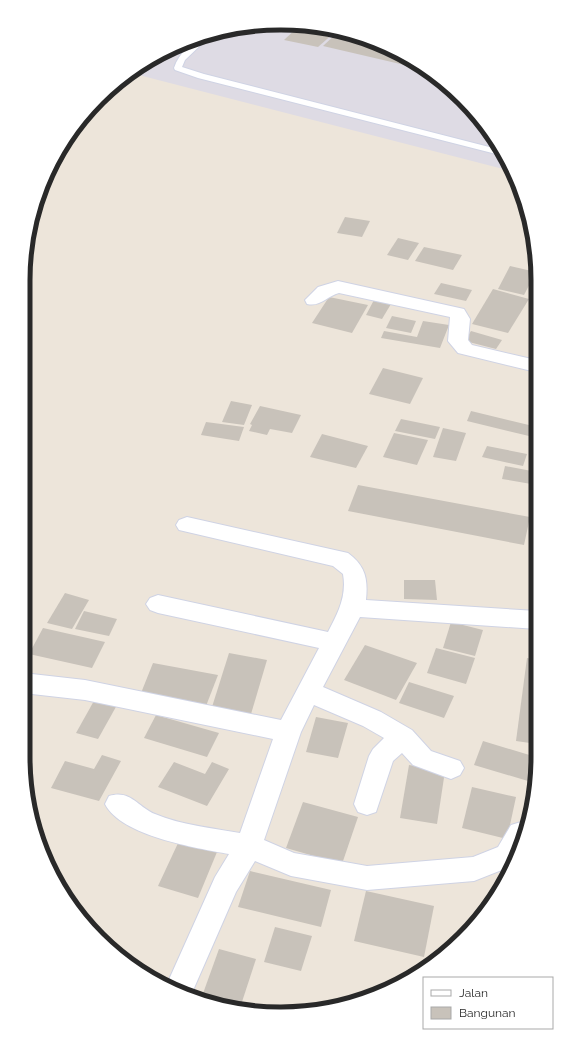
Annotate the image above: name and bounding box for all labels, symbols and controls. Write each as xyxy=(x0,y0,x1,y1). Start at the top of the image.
legend xyxy=(423,977,553,1029)
text: Jalan xyxy=(459,986,488,1000)
text: Bangunan xyxy=(459,1006,516,1020)

